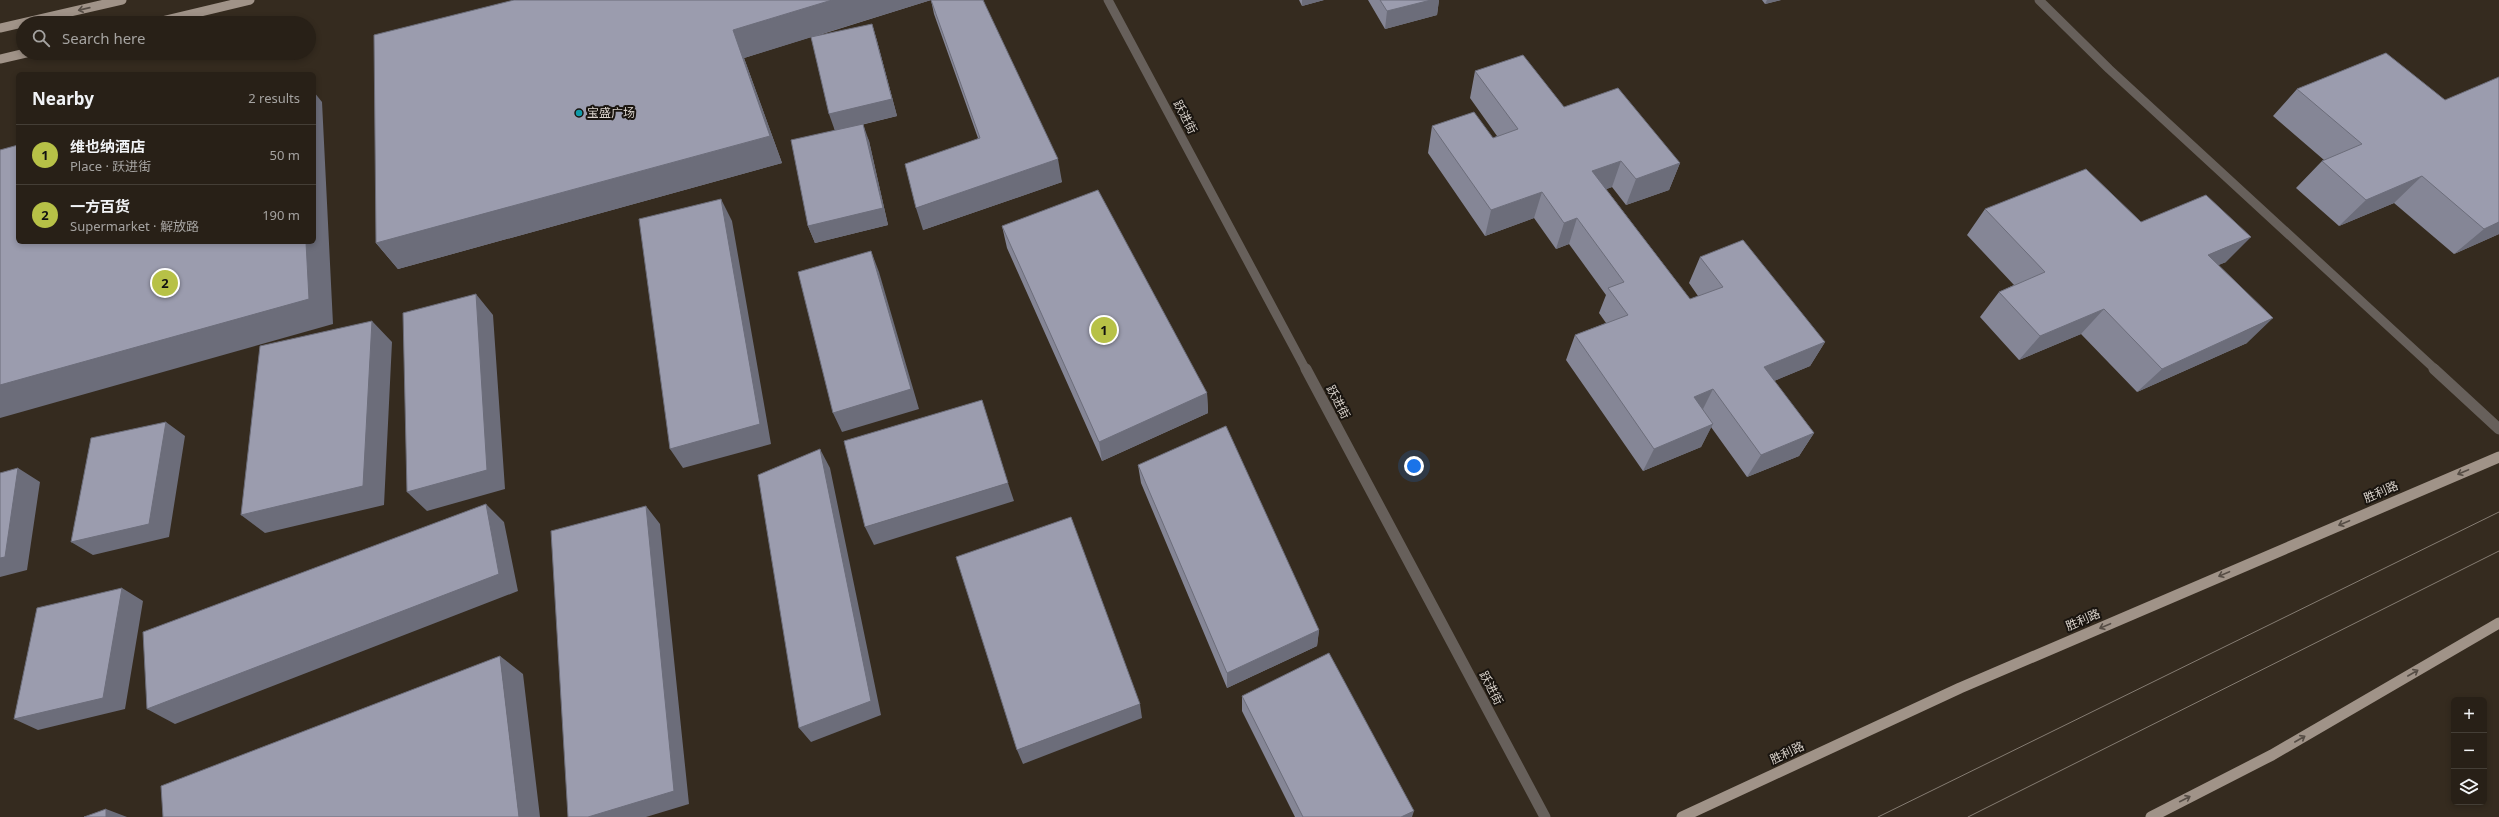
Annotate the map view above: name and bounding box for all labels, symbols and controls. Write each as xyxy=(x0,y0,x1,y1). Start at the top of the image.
one-way arrow xyxy=(78,5,91,13)
search box xyxy=(16,16,316,60)
icon: search xyxy=(30,27,52,49)
text: Search here xyxy=(62,28,145,48)
text: Nearby xyxy=(32,87,94,110)
text: 2 results xyxy=(248,89,300,107)
street label: 跃进街 xyxy=(1169,97,1201,137)
place label: 宝盛广场 xyxy=(587,104,635,121)
marker: 宝盛广场 xyxy=(574,108,584,118)
text: 维也纳酒店 xyxy=(70,136,145,156)
text: 1 xyxy=(41,146,49,164)
text: 50 m xyxy=(270,146,300,164)
text: Place · 跃进街 xyxy=(70,157,151,175)
text: 一方百货 xyxy=(70,196,130,216)
text: 2 xyxy=(41,206,49,224)
text: 190 m xyxy=(262,206,300,224)
text: Supermarket · 解放路 xyxy=(70,217,199,235)
pin: 2 xyxy=(152,268,178,298)
pin: 1 xyxy=(1091,315,1117,345)
street label: 跃进街 xyxy=(1322,382,1354,422)
your location xyxy=(1404,456,1424,476)
one-way arrow xyxy=(2458,469,2470,476)
street label: 胜利路 xyxy=(2361,477,2401,506)
one-way arrow xyxy=(2338,520,2350,527)
one-way arrow xyxy=(2219,571,2231,579)
street label: 胜利路 xyxy=(2063,605,2103,634)
one-way arrow xyxy=(2099,622,2111,630)
street label: 跃进街 xyxy=(1475,668,1507,708)
one-way arrow xyxy=(2407,669,2419,677)
map controls xyxy=(2451,697,2487,805)
button: + xyxy=(2451,697,2487,733)
button: − xyxy=(2451,733,2487,769)
one-way arrow xyxy=(2294,734,2306,742)
street label: 胜利路 xyxy=(1767,737,1807,768)
button: layers xyxy=(2451,769,2487,805)
one-way arrow xyxy=(2179,795,2191,802)

